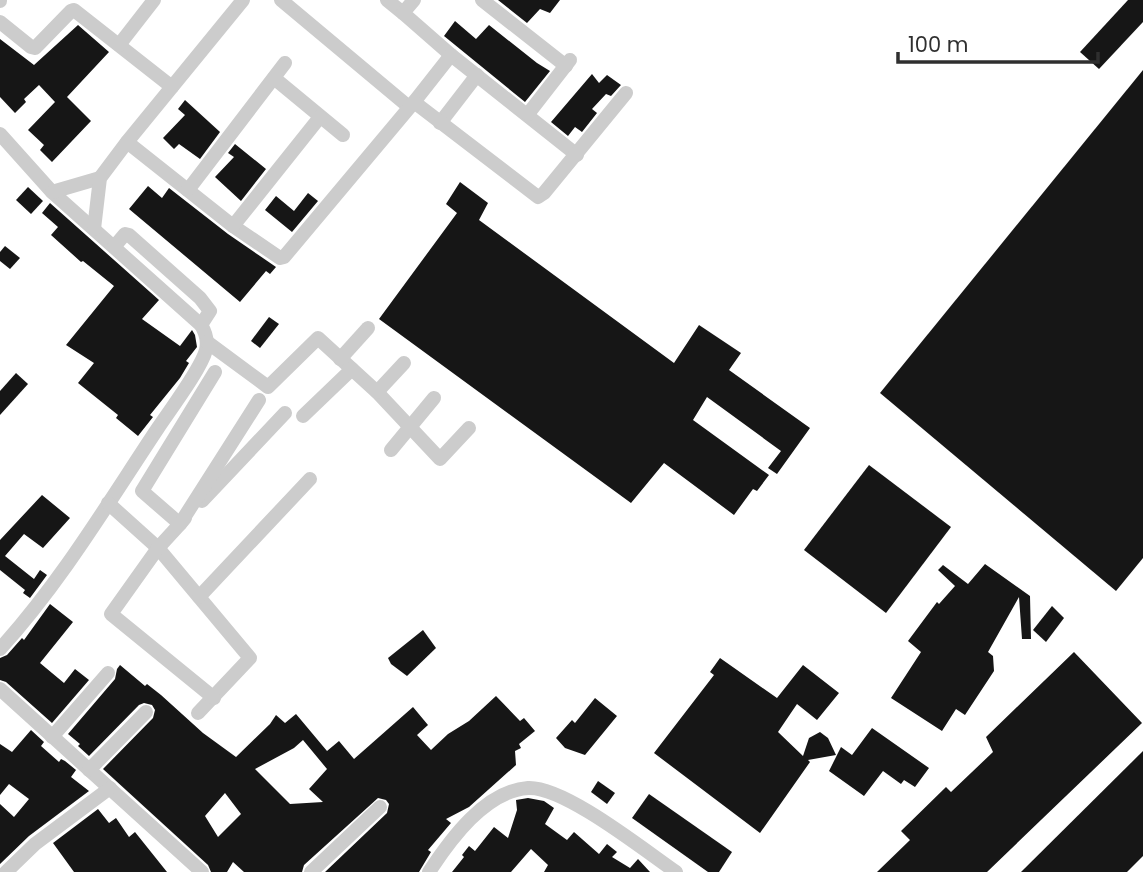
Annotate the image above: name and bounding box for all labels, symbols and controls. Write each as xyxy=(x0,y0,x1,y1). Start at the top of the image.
scale bar xyxy=(898,21,1098,65)
text: 100 m xyxy=(908,30,968,59)

